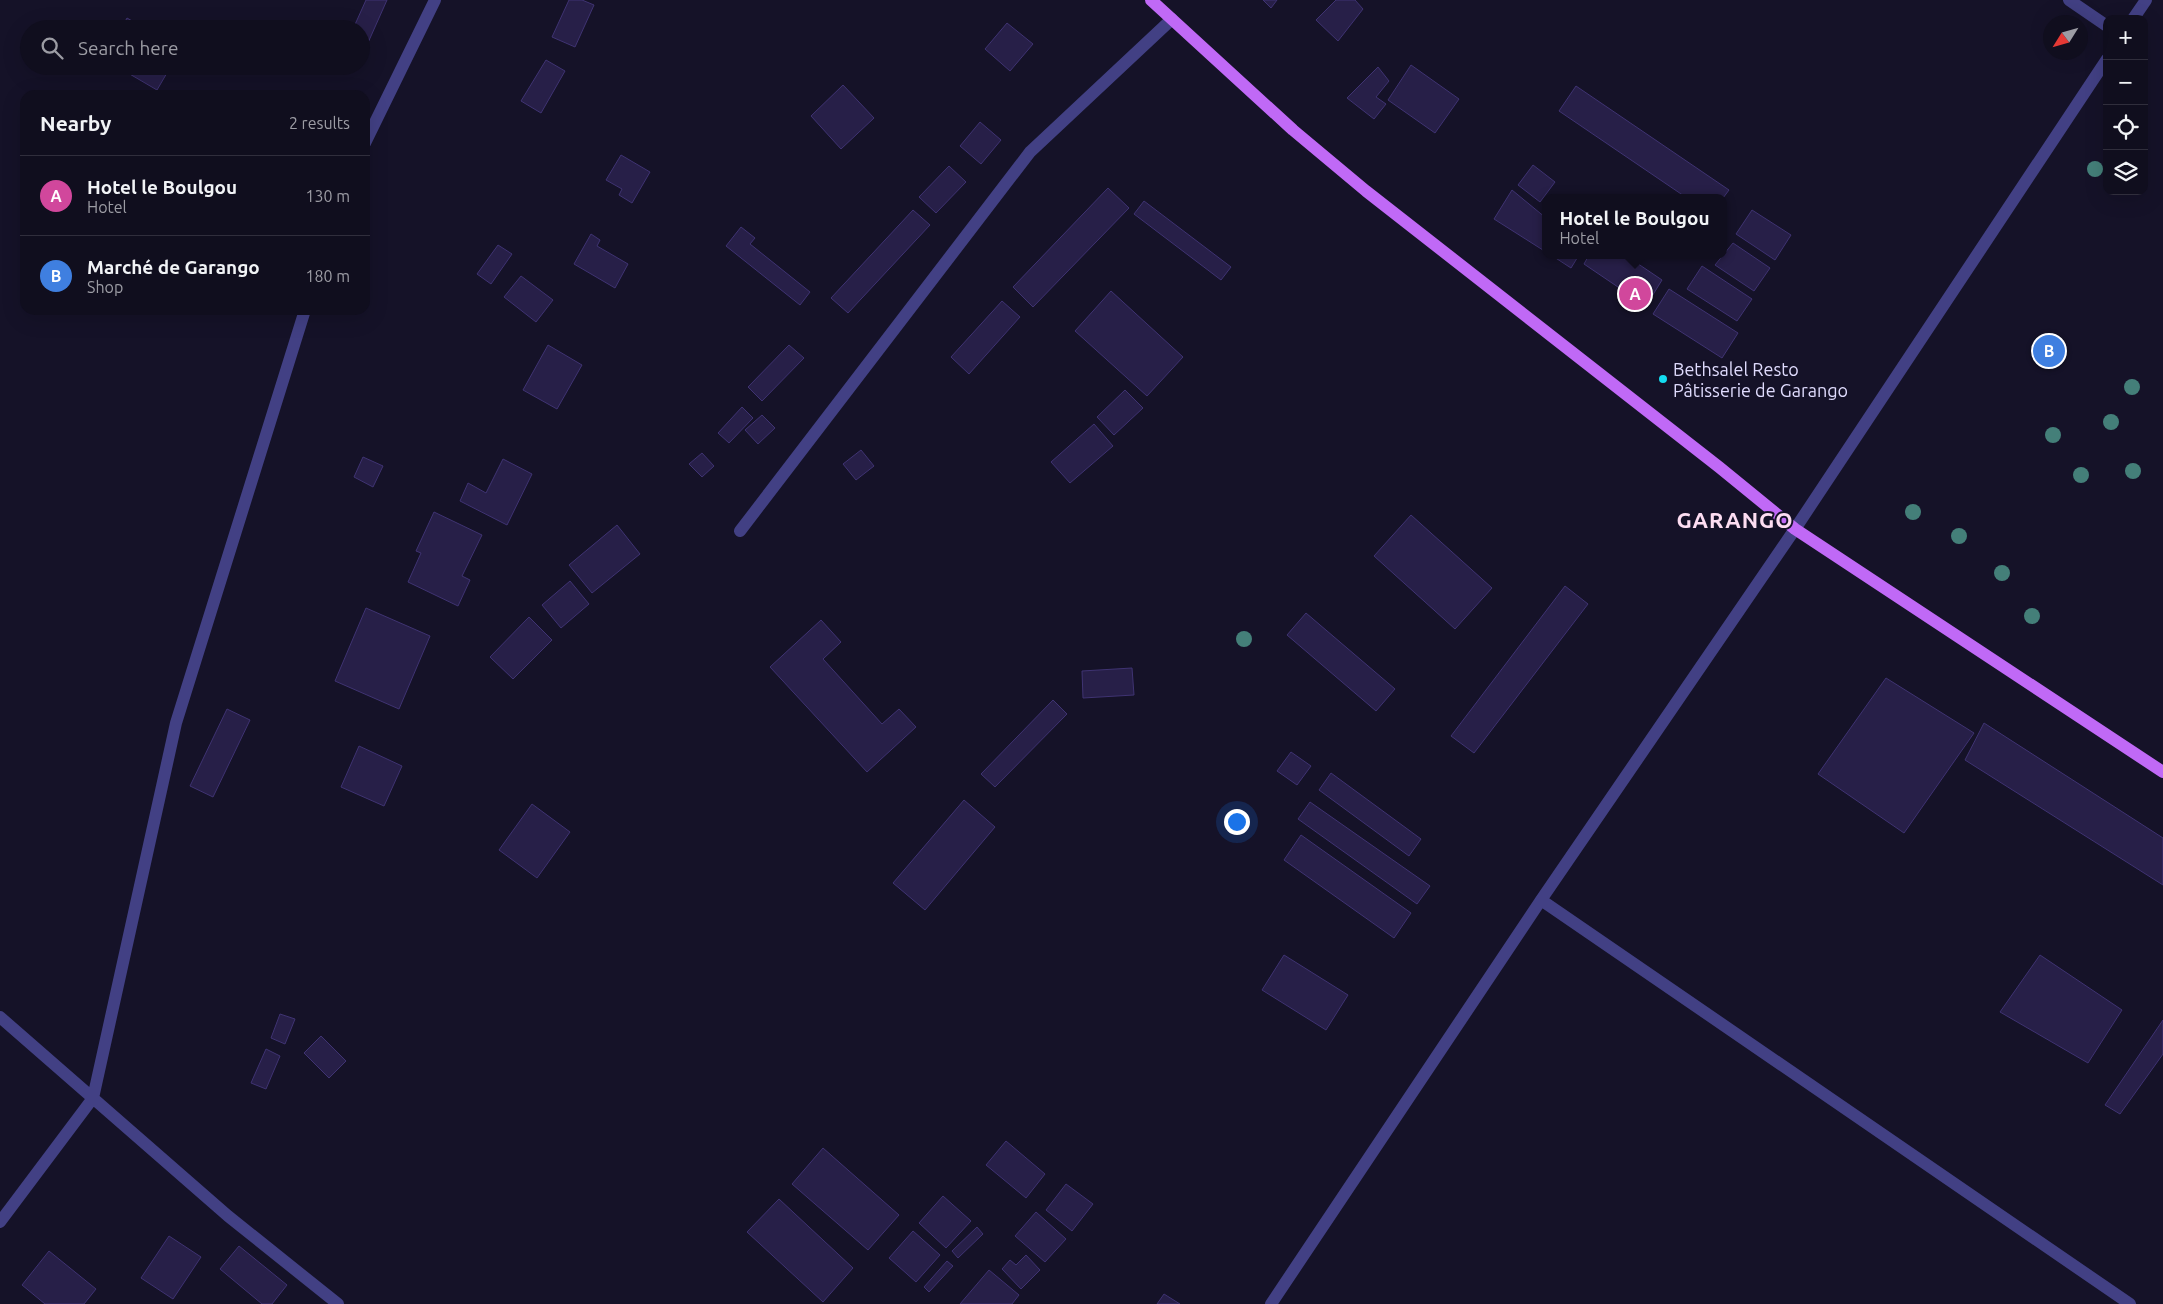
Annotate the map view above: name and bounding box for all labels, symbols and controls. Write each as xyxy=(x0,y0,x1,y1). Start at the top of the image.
north arrow xyxy=(2043,15,2088,60)
map controls xyxy=(2103,15,2148,195)
button: + xyxy=(2103,15,2148,60)
search box xyxy=(20,20,370,75)
icon: search xyxy=(38,34,66,62)
text: Search here xyxy=(78,37,178,59)
button: − xyxy=(2103,60,2148,105)
button: locate xyxy=(2103,105,2148,150)
text: Nearby xyxy=(40,111,111,135)
text: 2 results xyxy=(289,114,350,132)
button: layers xyxy=(2103,150,2148,195)
text: Hotel le Boulgou xyxy=(87,176,237,198)
text: A xyxy=(50,187,62,205)
text: 130 m xyxy=(305,187,350,205)
popup xyxy=(1542,194,1727,259)
text: Hotel xyxy=(87,198,127,216)
text: Hotel le Boulgou xyxy=(1559,207,1710,229)
text: Hotel xyxy=(1559,229,1599,247)
text: Marché de Garango xyxy=(87,256,260,278)
text: B xyxy=(51,267,61,285)
text: 180 m xyxy=(305,267,350,285)
pin: A xyxy=(1619,275,1651,313)
text: Shop xyxy=(87,278,123,296)
pin: B xyxy=(2033,332,2065,370)
place label: Bethsalel Resto Pâtisserie de Garango xyxy=(1673,359,1848,400)
marker: Bethsalel Resto Pâtisserie de Garango xyxy=(1657,373,1669,385)
district label: GARANGO xyxy=(1676,507,1794,532)
your location xyxy=(1224,809,1250,835)

